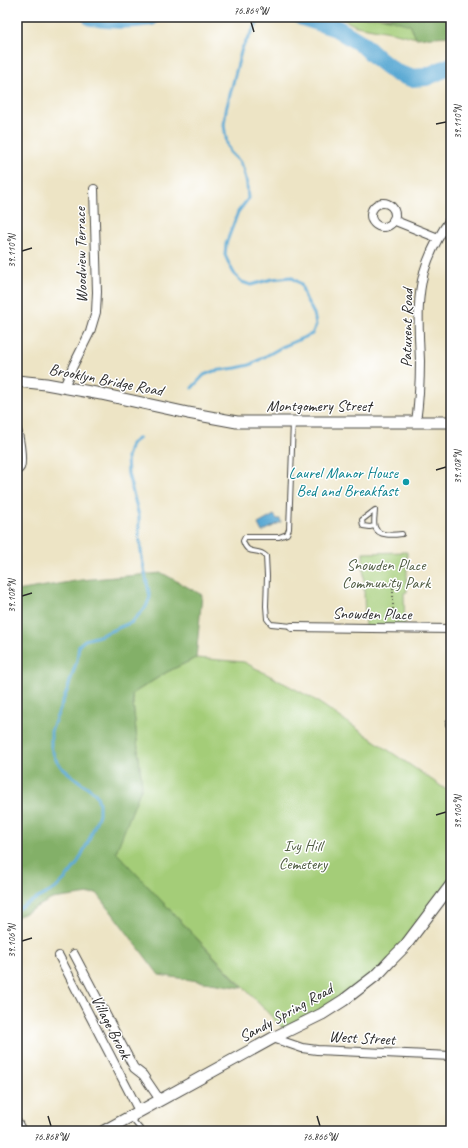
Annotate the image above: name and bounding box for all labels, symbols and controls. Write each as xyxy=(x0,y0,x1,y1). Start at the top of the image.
text: 76.864°W xyxy=(234,4,270,17)
text: 39.110°N xyxy=(451,103,464,139)
street label: Woodview Terrace xyxy=(70,205,92,303)
text: 39.110°N xyxy=(5,232,18,268)
street label: Patuxent Road xyxy=(396,286,418,368)
street label: Brooklyn Bridge Road xyxy=(47,359,167,401)
street label: Montgomery Street xyxy=(266,396,374,416)
text: 39.108°N xyxy=(451,448,464,484)
place label: Laurel Manor House Bed and Breakfast xyxy=(288,463,400,501)
marker: Laurel Manor House Bed and Breakfast xyxy=(401,477,411,487)
park label: Snowden Place Community Park xyxy=(342,555,431,593)
text: 39.108°N xyxy=(5,577,18,613)
street label: Snowden Place xyxy=(332,603,413,625)
text: 39.106°N xyxy=(451,793,464,829)
park label: Ivy Hill Cemetery xyxy=(279,836,329,874)
text: 39.106°N xyxy=(5,922,18,958)
street label: Sandy Spring Road xyxy=(236,978,339,1047)
street label: Village Brook xyxy=(87,992,136,1063)
street label: West Street xyxy=(328,1026,397,1050)
text: 76.868°W xyxy=(34,1130,70,1143)
text: 76.866°W xyxy=(303,1130,339,1143)

